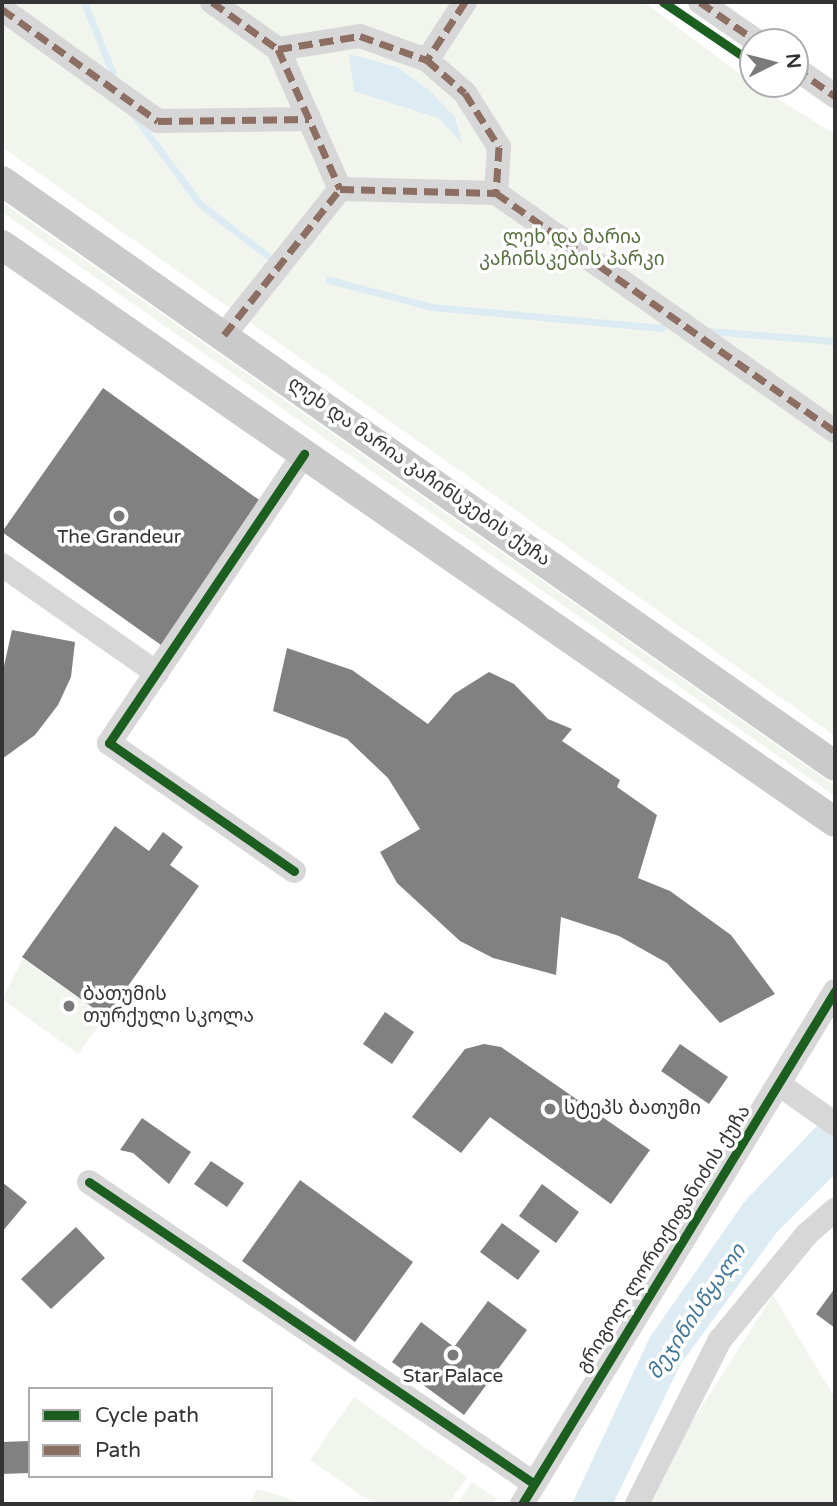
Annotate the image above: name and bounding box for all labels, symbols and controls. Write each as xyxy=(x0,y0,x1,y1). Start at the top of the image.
north arrow xyxy=(739,28,809,98)
text: N xyxy=(781,52,805,70)
park label: ლეხ და მარია კაჩინსკების პარკი xyxy=(479,227,665,271)
street label: ლეხ და მარია კაჩინსკების ქუჩა xyxy=(283,372,555,572)
marker: The Grandeur xyxy=(111,508,127,524)
place label: The Grandeur xyxy=(57,527,181,549)
place label: ბათუმის თურქული სკოლა xyxy=(83,984,254,1028)
marker: ბათუმის თურქული სკოლა xyxy=(61,998,77,1014)
place label: სტეპს ბათუმი xyxy=(564,1098,701,1120)
marker: სტეპს ბათუმი xyxy=(542,1101,558,1117)
street label: გრიგოლ ლორთქიფანიძის ქუჩა xyxy=(572,1101,756,1377)
water label: მეჯინისწყალი xyxy=(642,1240,752,1384)
marker: Star Palace xyxy=(445,1347,461,1363)
place label: Star Palace xyxy=(403,1366,503,1388)
legend xyxy=(28,1387,273,1478)
text: Cycle path xyxy=(95,1403,199,1428)
text: Path xyxy=(95,1438,141,1463)

